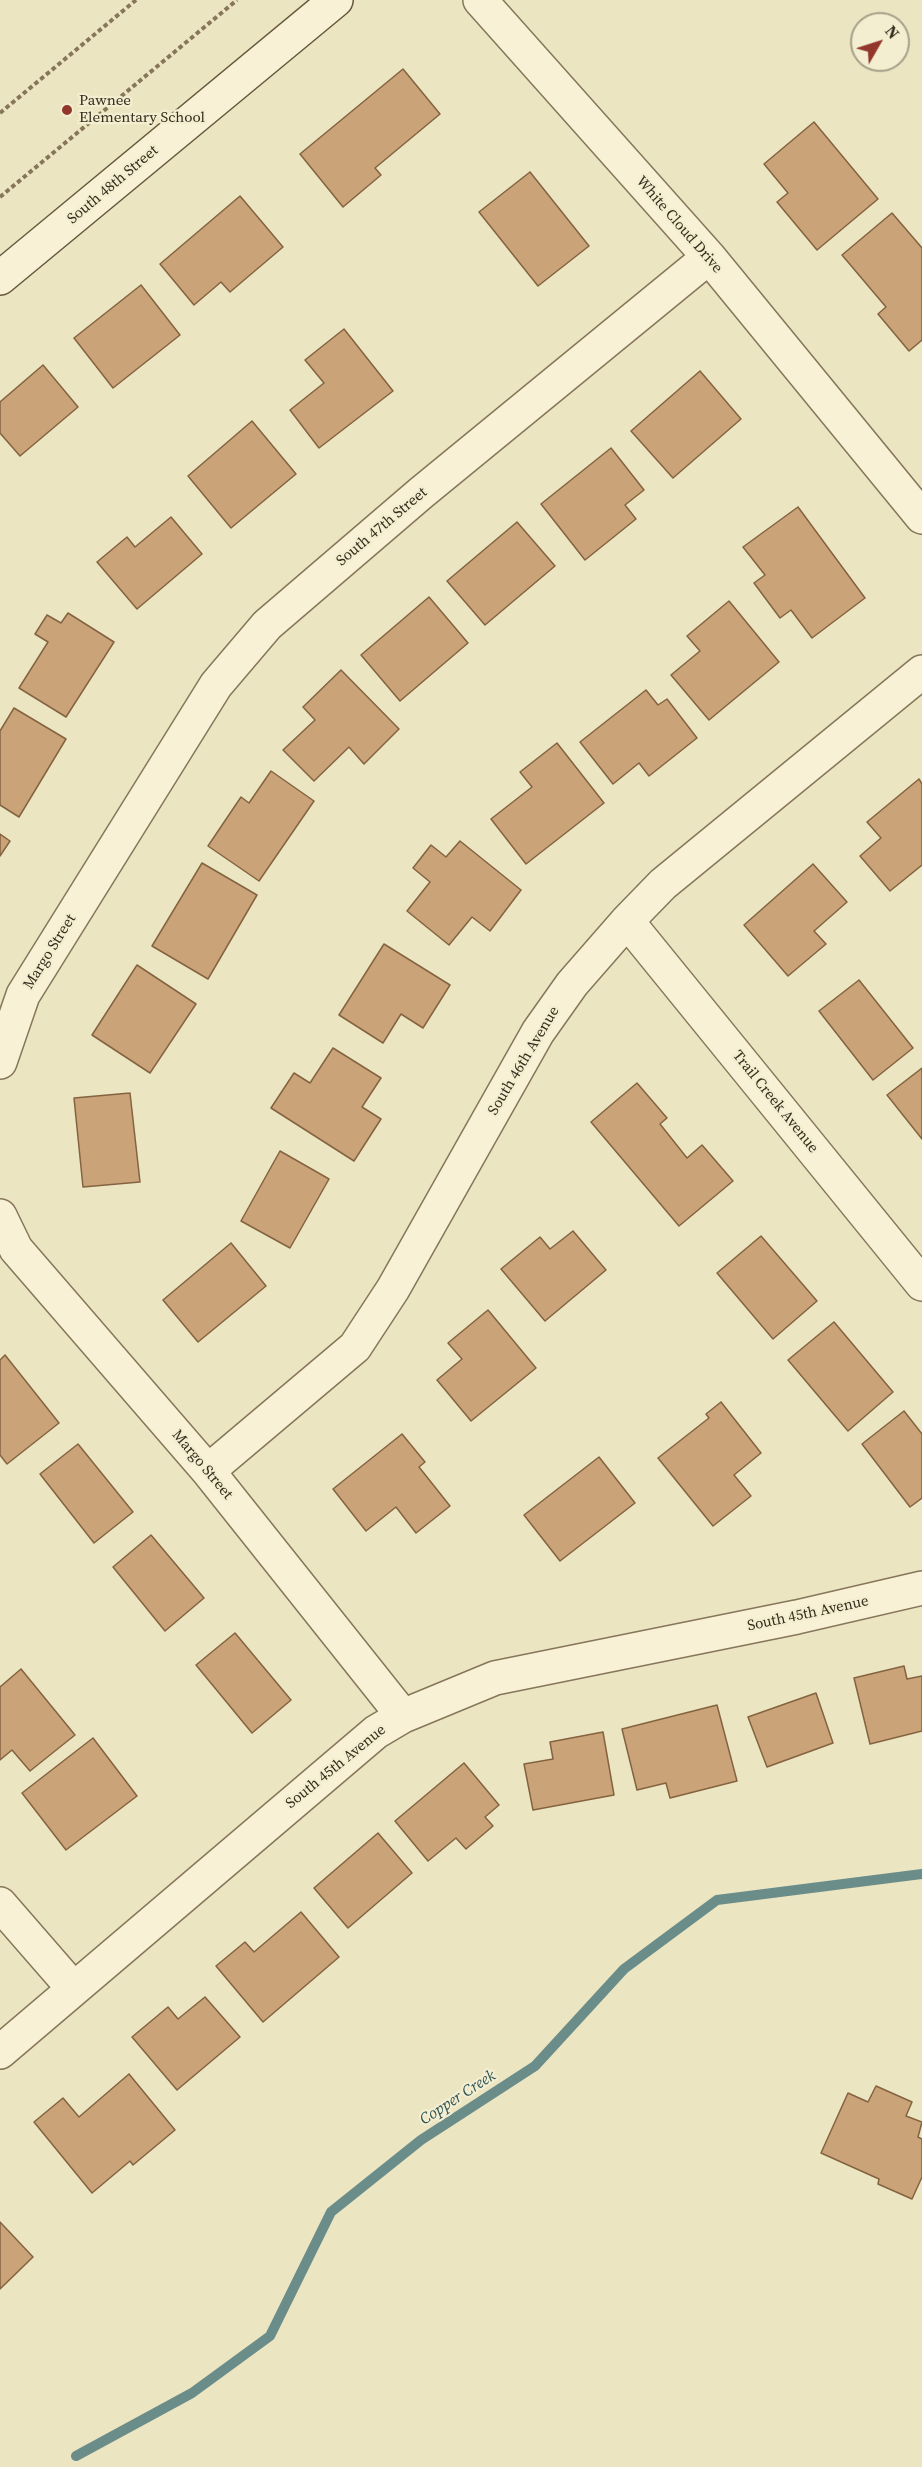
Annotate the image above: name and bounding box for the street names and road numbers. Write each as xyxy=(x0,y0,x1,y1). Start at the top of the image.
street label: South 48th Street xyxy=(64,142,162,228)
street label: White Cloud Drive xyxy=(632,173,726,277)
street label: South 47th Street xyxy=(333,484,431,570)
street label: Margo Street xyxy=(20,911,80,993)
street label: South 46th Avenue xyxy=(484,1003,564,1119)
street label: Trail Creek Avenue xyxy=(728,1047,822,1157)
street label: Margo Street xyxy=(168,1427,236,1503)
street label: South 45th Avenue xyxy=(746,1592,870,1636)
street label: South 45th Avenue xyxy=(282,1721,390,1813)

